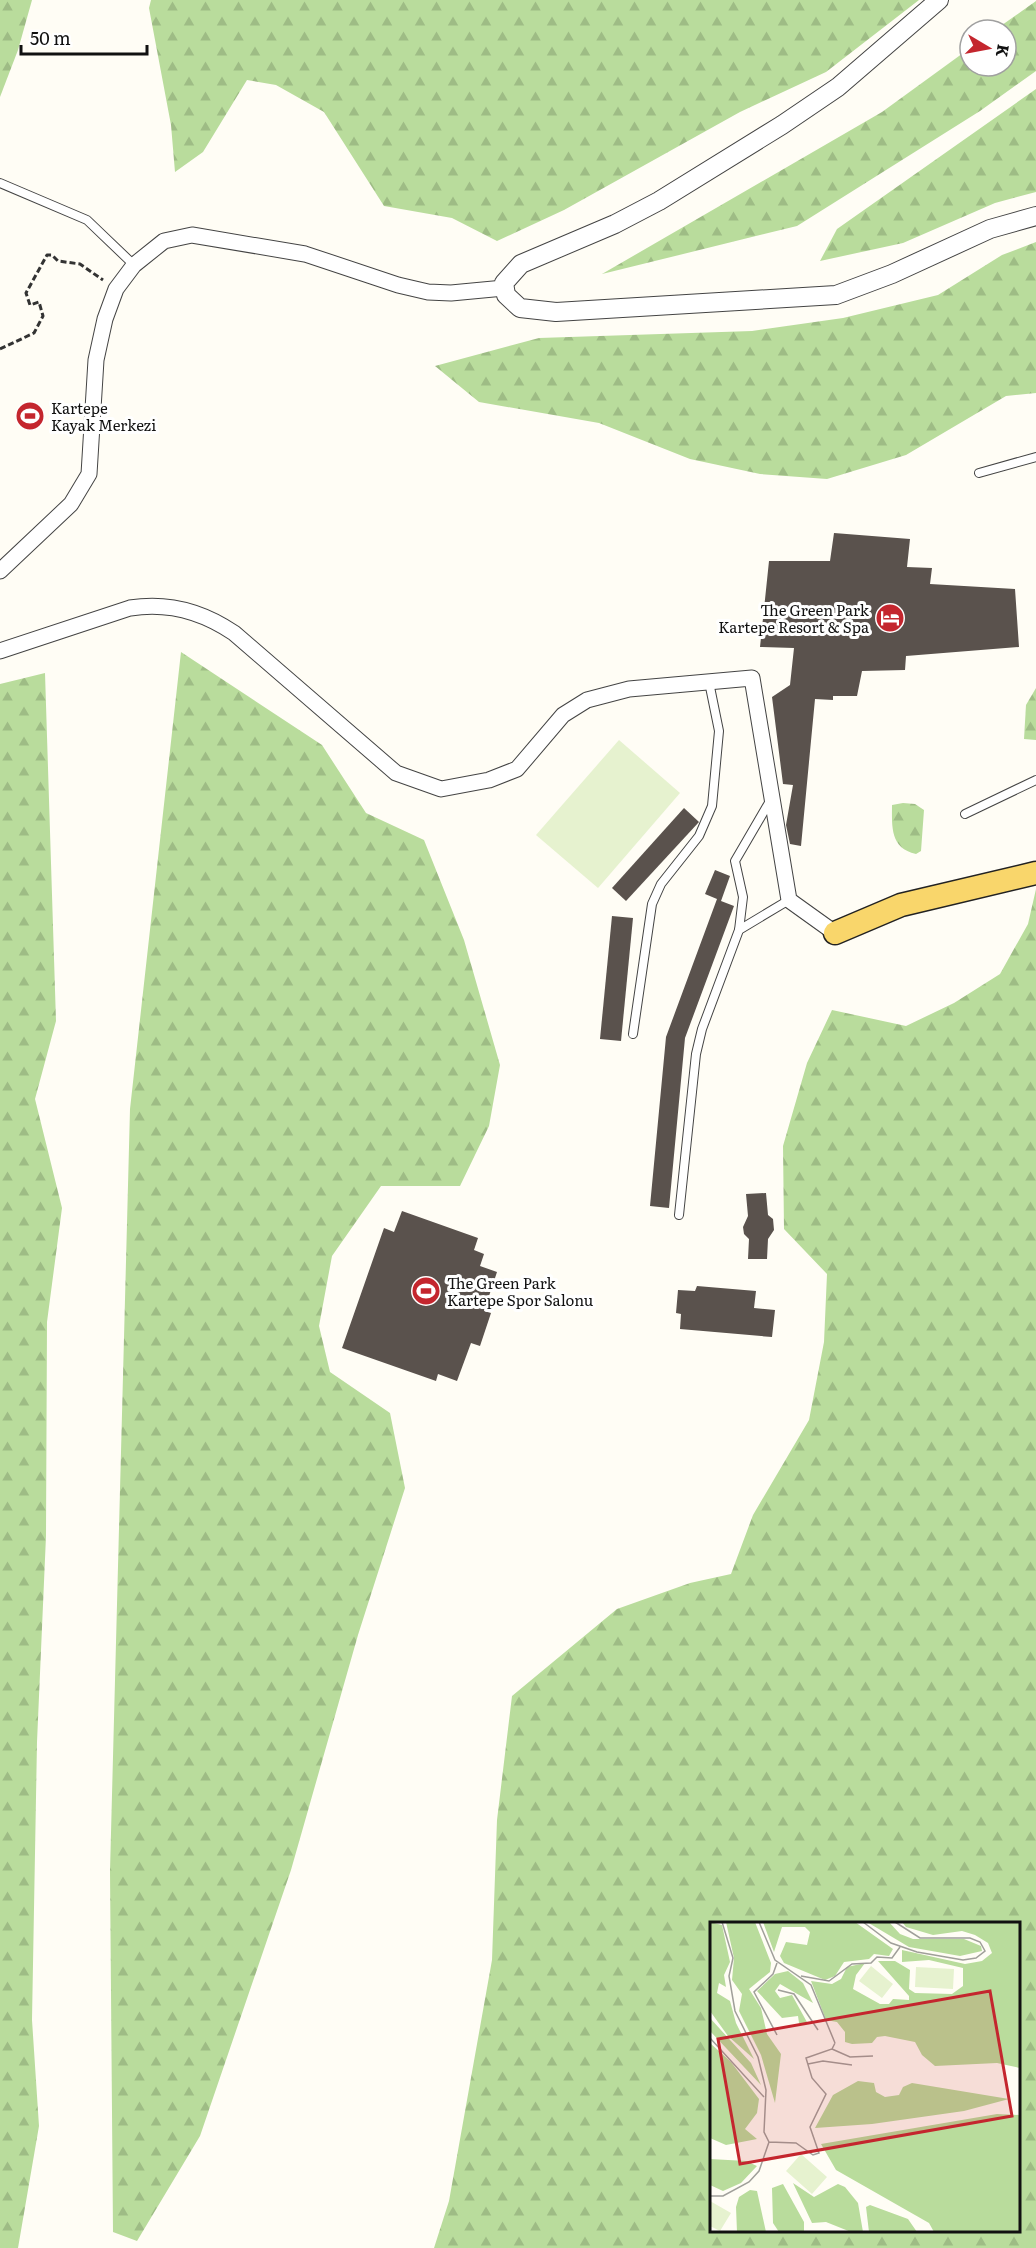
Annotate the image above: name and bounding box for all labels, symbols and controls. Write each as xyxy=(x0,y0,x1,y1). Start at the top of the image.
scale bar xyxy=(21,18,147,56)
north arrow xyxy=(958,18,1018,78)
text: 50 m xyxy=(30,24,71,51)
text: K xyxy=(991,43,1017,59)
place label: Kartepe Kayak Merkezi xyxy=(51,396,156,436)
sports icon: Kartepe Kayak Merkezi xyxy=(14,400,46,432)
place label: The Green Park Kartepe Resort & Spa xyxy=(718,598,870,638)
hotel icon: The Green Park Kartepe Resort & Spa xyxy=(874,602,906,634)
place label: The Green Park Kartepe Spor Salonu xyxy=(447,1271,594,1311)
sports icon: The Green Park Kartepe Spor Salonu xyxy=(410,1275,442,1307)
inset map xyxy=(710,1922,1021,2233)

